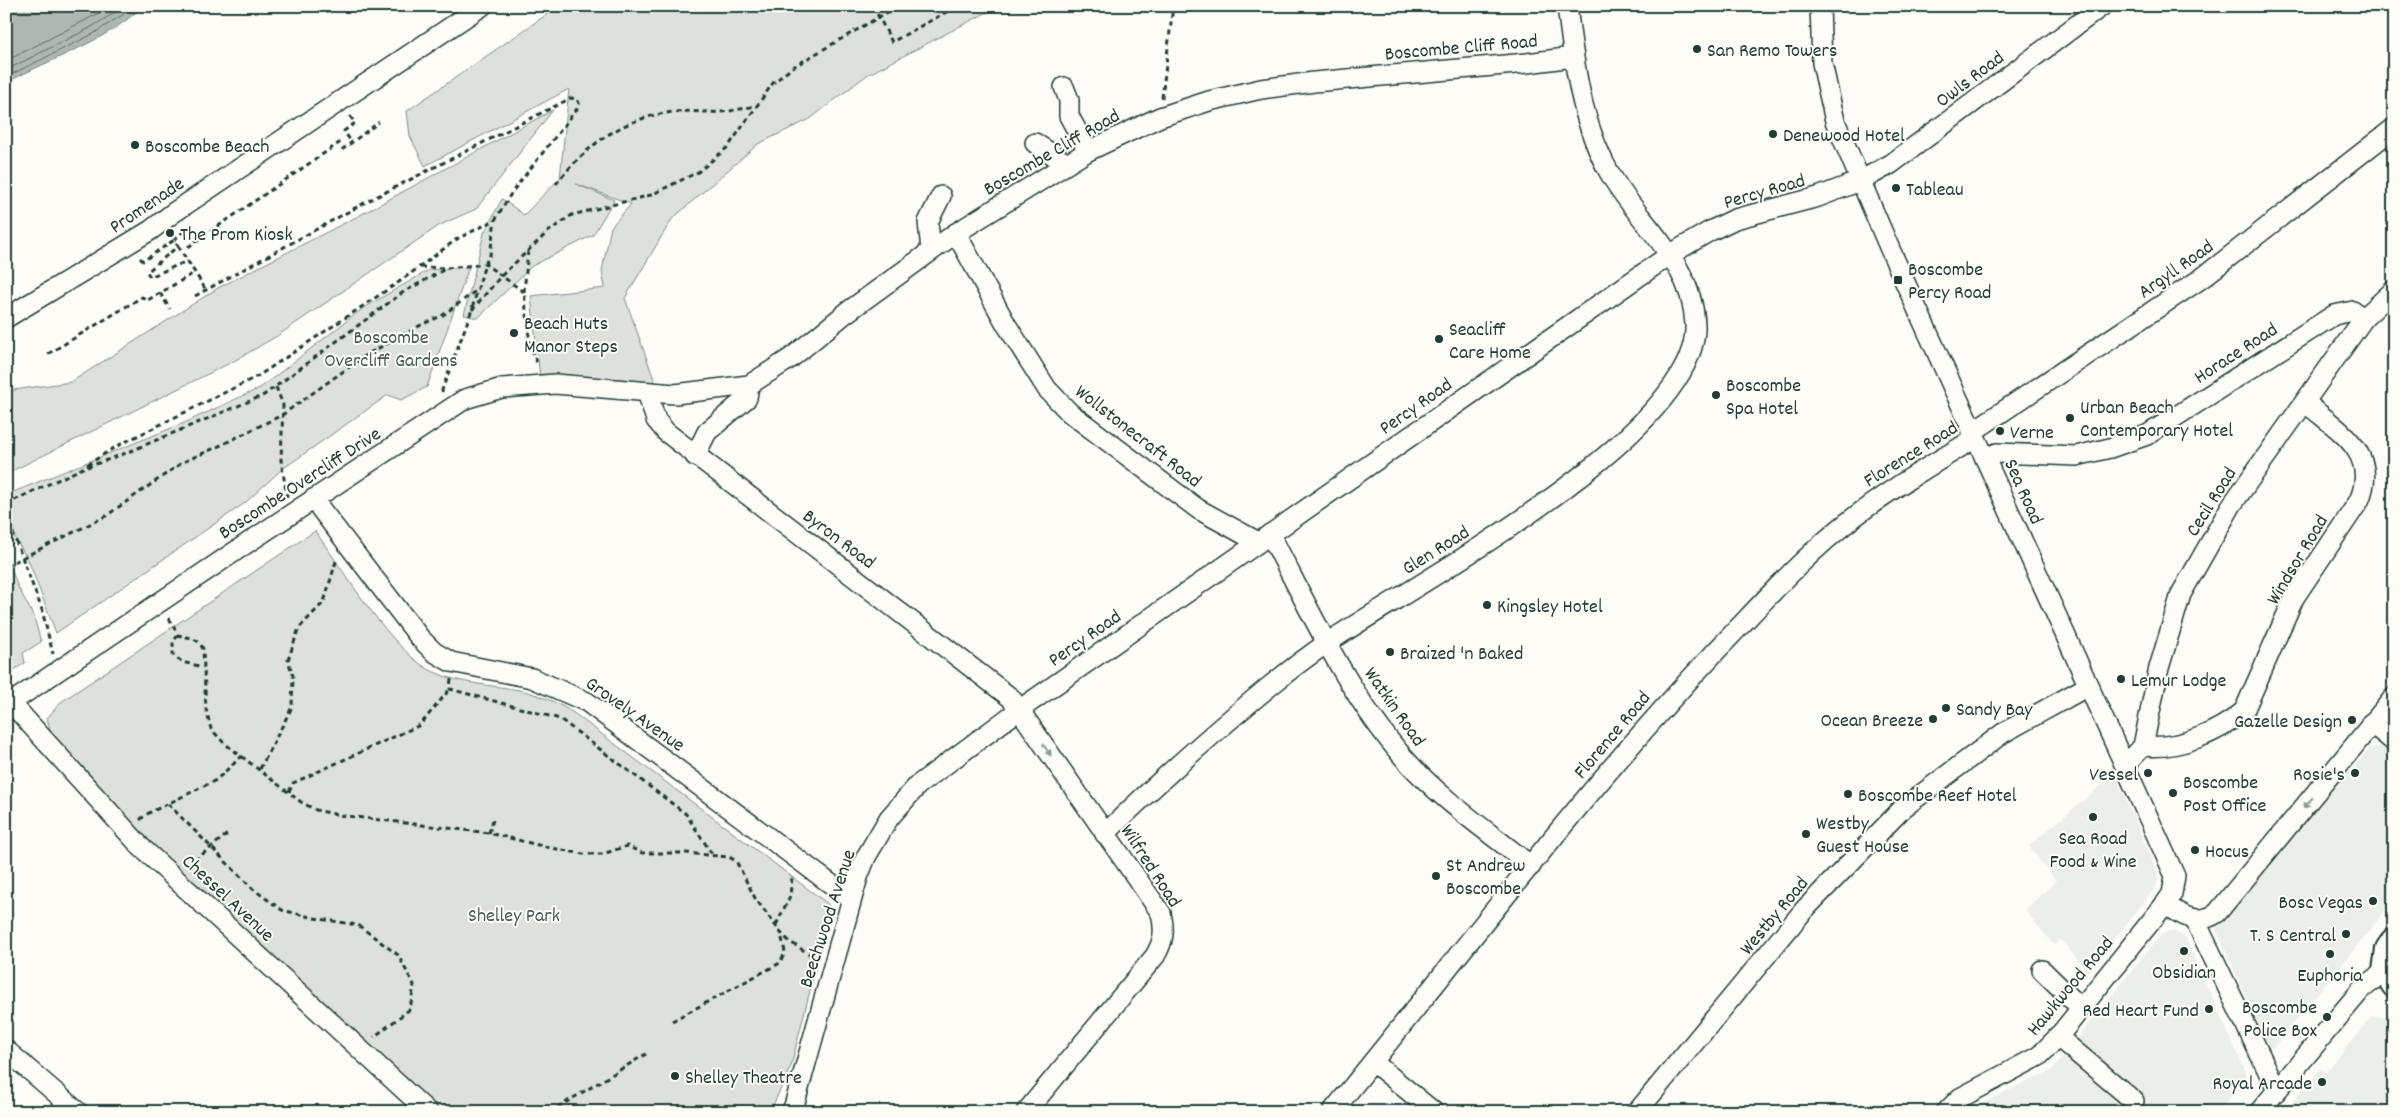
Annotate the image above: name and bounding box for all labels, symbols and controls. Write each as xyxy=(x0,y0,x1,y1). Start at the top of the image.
street label: Boscombe Cliff Road xyxy=(1384,28,1539,70)
place label: San Remo Towers xyxy=(1707,38,1837,66)
marker: San Remo Towers xyxy=(1691,43,1703,55)
street label: Owls Road xyxy=(1931,45,2011,116)
street label: Boscombe Cliff Road xyxy=(979,103,1126,204)
place label: Denewood Hotel xyxy=(1783,123,1905,151)
marker: Denewood Hotel xyxy=(1767,128,1779,140)
place label: Boscombe Beach xyxy=(145,134,269,162)
marker: Boscombe Beach xyxy=(129,139,141,151)
street label: Percy Road xyxy=(1721,168,1809,218)
street label: Promenade xyxy=(105,171,191,242)
place label: Tableau xyxy=(1906,177,1964,205)
marker: Tableau xyxy=(1890,182,1902,194)
place label: The Prom Kiosk xyxy=(180,222,293,250)
marker: The Prom Kiosk xyxy=(164,227,176,239)
street label: Argyll Road xyxy=(2133,234,2220,307)
place label: Boscombe Percy Road xyxy=(1908,257,1991,308)
marker: Boscombe Percy Road xyxy=(1892,274,1904,286)
place label: Beach Huts Manor Steps xyxy=(524,311,618,362)
place label: Seacliff Care Home xyxy=(1449,317,1531,368)
street label: Horace Road xyxy=(2189,317,2284,392)
park label: Boscombe Overcliff Gardens xyxy=(324,325,458,376)
marker: Beach Huts Manor Steps xyxy=(508,327,520,339)
marker: Seacliff Care Home xyxy=(1433,333,1445,345)
street label: Percy Road xyxy=(1375,372,1459,443)
place label: Boscombe Spa Hotel xyxy=(1726,373,1801,424)
street label: Wollstonecraft Road xyxy=(1068,379,1206,496)
marker: Boscombe Spa Hotel xyxy=(1710,389,1722,401)
place label: Urban Beach Contemporary Hotel xyxy=(2080,395,2233,446)
marker: Urban Beach Contemporary Hotel xyxy=(2064,412,2076,424)
street label: Florence Road xyxy=(1859,415,1964,496)
place label: Verne xyxy=(2010,420,2054,448)
street label: Boscombe Overcliff Drive xyxy=(214,421,388,548)
marker: Verne xyxy=(1994,425,2006,437)
street label: Sea Road xyxy=(1995,455,2049,529)
street label: Cecil Road xyxy=(2180,462,2245,543)
street label: Byron Road xyxy=(796,504,881,577)
street label: Windsor Road xyxy=(2261,510,2336,611)
street label: Glen Road xyxy=(1397,520,1476,583)
place label: Kingsley Hotel xyxy=(1497,594,1603,622)
marker: Kingsley Hotel xyxy=(1481,599,1493,611)
street label: Percy Road xyxy=(1044,604,1128,675)
place label: Braized 'n Baked xyxy=(1400,641,1523,669)
marker: Braized 'n Baked xyxy=(1384,646,1396,658)
street label: Watkin Road xyxy=(1356,662,1431,753)
place label: Lemur Lodge xyxy=(2131,668,2227,696)
street label: Grovely Avenue xyxy=(579,671,690,760)
marker: Lemur Lodge xyxy=(2115,673,2127,685)
street label: Florence Road xyxy=(1568,686,1658,786)
place label: Sandy Bay xyxy=(1956,697,2033,725)
marker: Sandy Bay xyxy=(1940,702,1952,714)
place label: Ocean Breeze xyxy=(1821,708,1923,736)
place label: Gazelle Design xyxy=(2234,709,2342,737)
marker: Ocean Breeze xyxy=(1927,713,1939,725)
marker: Gazelle Design xyxy=(2346,714,2358,726)
one-way arrow xyxy=(1042,743,1052,756)
place label: Vessel xyxy=(2089,762,2138,790)
place label: Rosie's xyxy=(2293,762,2345,790)
marker: Vessel xyxy=(2142,767,2154,779)
marker: Rosie's xyxy=(2349,767,2361,779)
place label: Boscombe Post Office xyxy=(2183,770,2267,821)
place label: Boscombe Reef Hotel xyxy=(1858,783,2017,811)
marker: Boscombe Post Office xyxy=(2167,787,2179,799)
marker: Boscombe Reef Hotel xyxy=(1842,788,1854,800)
one-way arrow xyxy=(2303,796,2314,809)
place label: Westby Guest House xyxy=(1816,811,1909,862)
marker: Sea Road Food & Wine xyxy=(2087,811,2099,823)
street label: Wilfred Road xyxy=(1112,819,1187,914)
place label: Sea Road Food & Wine xyxy=(2049,826,2137,877)
marker: Westby Guest House xyxy=(1800,828,1812,840)
place label: Hocus xyxy=(2205,839,2249,867)
marker: Hocus xyxy=(2189,844,2201,856)
street label: Beechwood Avenue xyxy=(793,846,864,992)
street label: Chessel Avenue xyxy=(174,849,280,950)
place label: St Andrew Boscombe xyxy=(1446,853,1526,904)
marker: St Andrew Boscombe xyxy=(1430,870,1442,882)
street label: Westby Road xyxy=(1734,872,1816,962)
place label: Bosc Vegas xyxy=(2279,890,2363,918)
marker: Bosc Vegas xyxy=(2367,895,2379,907)
park label: Shelley Park xyxy=(468,903,560,931)
place label: T. S Central xyxy=(2250,923,2336,951)
marker: T. S Central xyxy=(2340,928,2352,940)
street label: Hawkwood Road xyxy=(2021,931,2121,1043)
marker: Obsidian xyxy=(2178,945,2190,957)
marker: Euphoria xyxy=(2324,948,2336,960)
place label: Obsidian xyxy=(2152,960,2216,988)
place label: Euphoria xyxy=(2297,963,2363,991)
place label: Boscombe Police Box xyxy=(2242,995,2318,1046)
place label: Red Heart Fund xyxy=(2083,998,2199,1026)
marker: Red Heart Fund xyxy=(2203,1003,2215,1015)
marker: Boscombe Police Box xyxy=(2321,1011,2333,1023)
place label: Shelley Theatre xyxy=(685,1065,802,1093)
marker: Shelley Theatre xyxy=(669,1070,681,1082)
place label: Royal Arcade xyxy=(2213,1071,2312,1099)
marker: Royal Arcade xyxy=(2316,1076,2328,1088)

